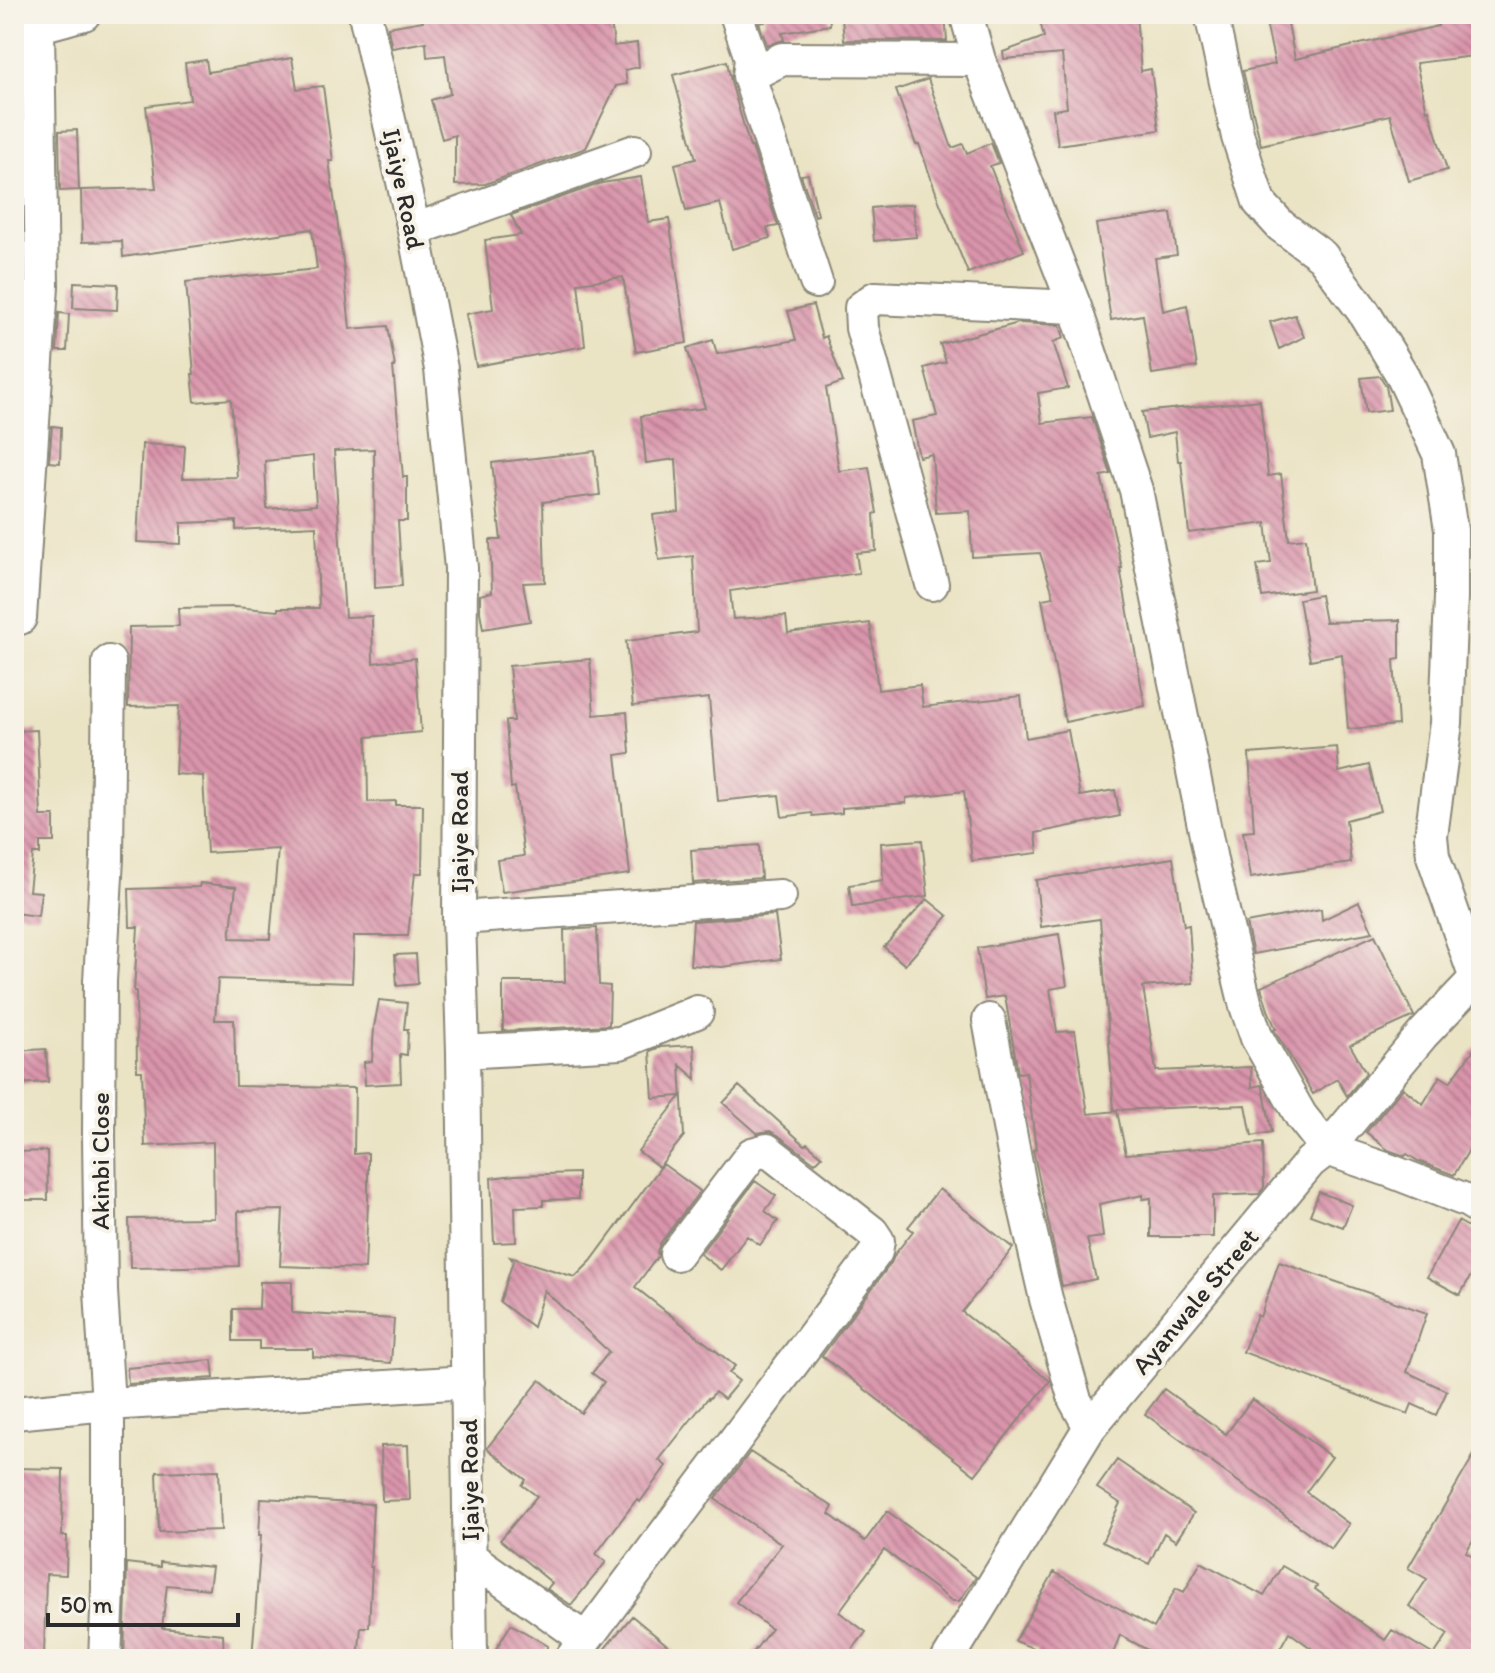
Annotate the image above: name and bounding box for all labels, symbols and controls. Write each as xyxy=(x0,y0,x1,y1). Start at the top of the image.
street label: Ijaiye Road xyxy=(376,126,432,252)
street label: Ijaiye Road xyxy=(443,771,475,893)
street label: Akinbi Close xyxy=(84,1092,116,1230)
street label: Ayanwale Street xyxy=(1125,1221,1266,1381)
street label: Ijaiye Road xyxy=(452,1418,486,1542)
scale bar xyxy=(48,1577,238,1627)
text: 50 m xyxy=(60,1590,113,1619)

